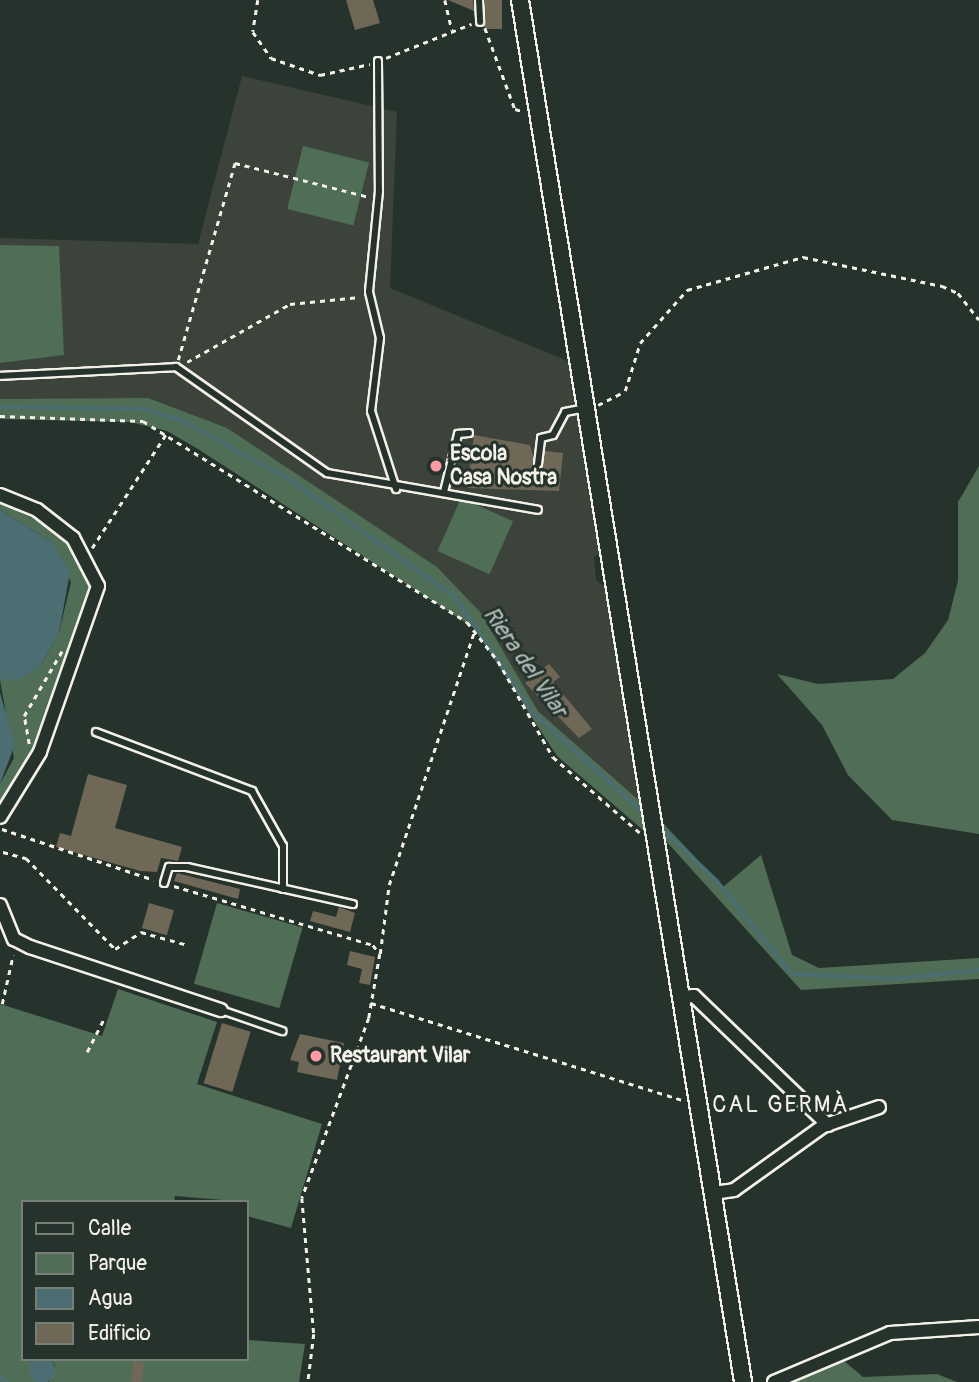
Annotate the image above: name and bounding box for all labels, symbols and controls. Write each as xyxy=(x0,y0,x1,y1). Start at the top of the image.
place label: Escola Casa Nostra xyxy=(450,441,557,491)
marker: Escola Casa Nostra xyxy=(428,458,444,474)
water label: Riera del Vilar xyxy=(477,602,573,722)
place label: Restaurant Vilar xyxy=(330,1043,470,1069)
marker: Restaurant Vilar xyxy=(308,1048,324,1064)
district label: CAL GERMÀ xyxy=(713,1091,849,1119)
legend xyxy=(21,1200,248,1361)
text: Calle xyxy=(88,1215,131,1242)
text: Parque xyxy=(88,1250,147,1277)
text: Agua xyxy=(88,1285,133,1312)
text: Edificio xyxy=(88,1320,151,1347)

